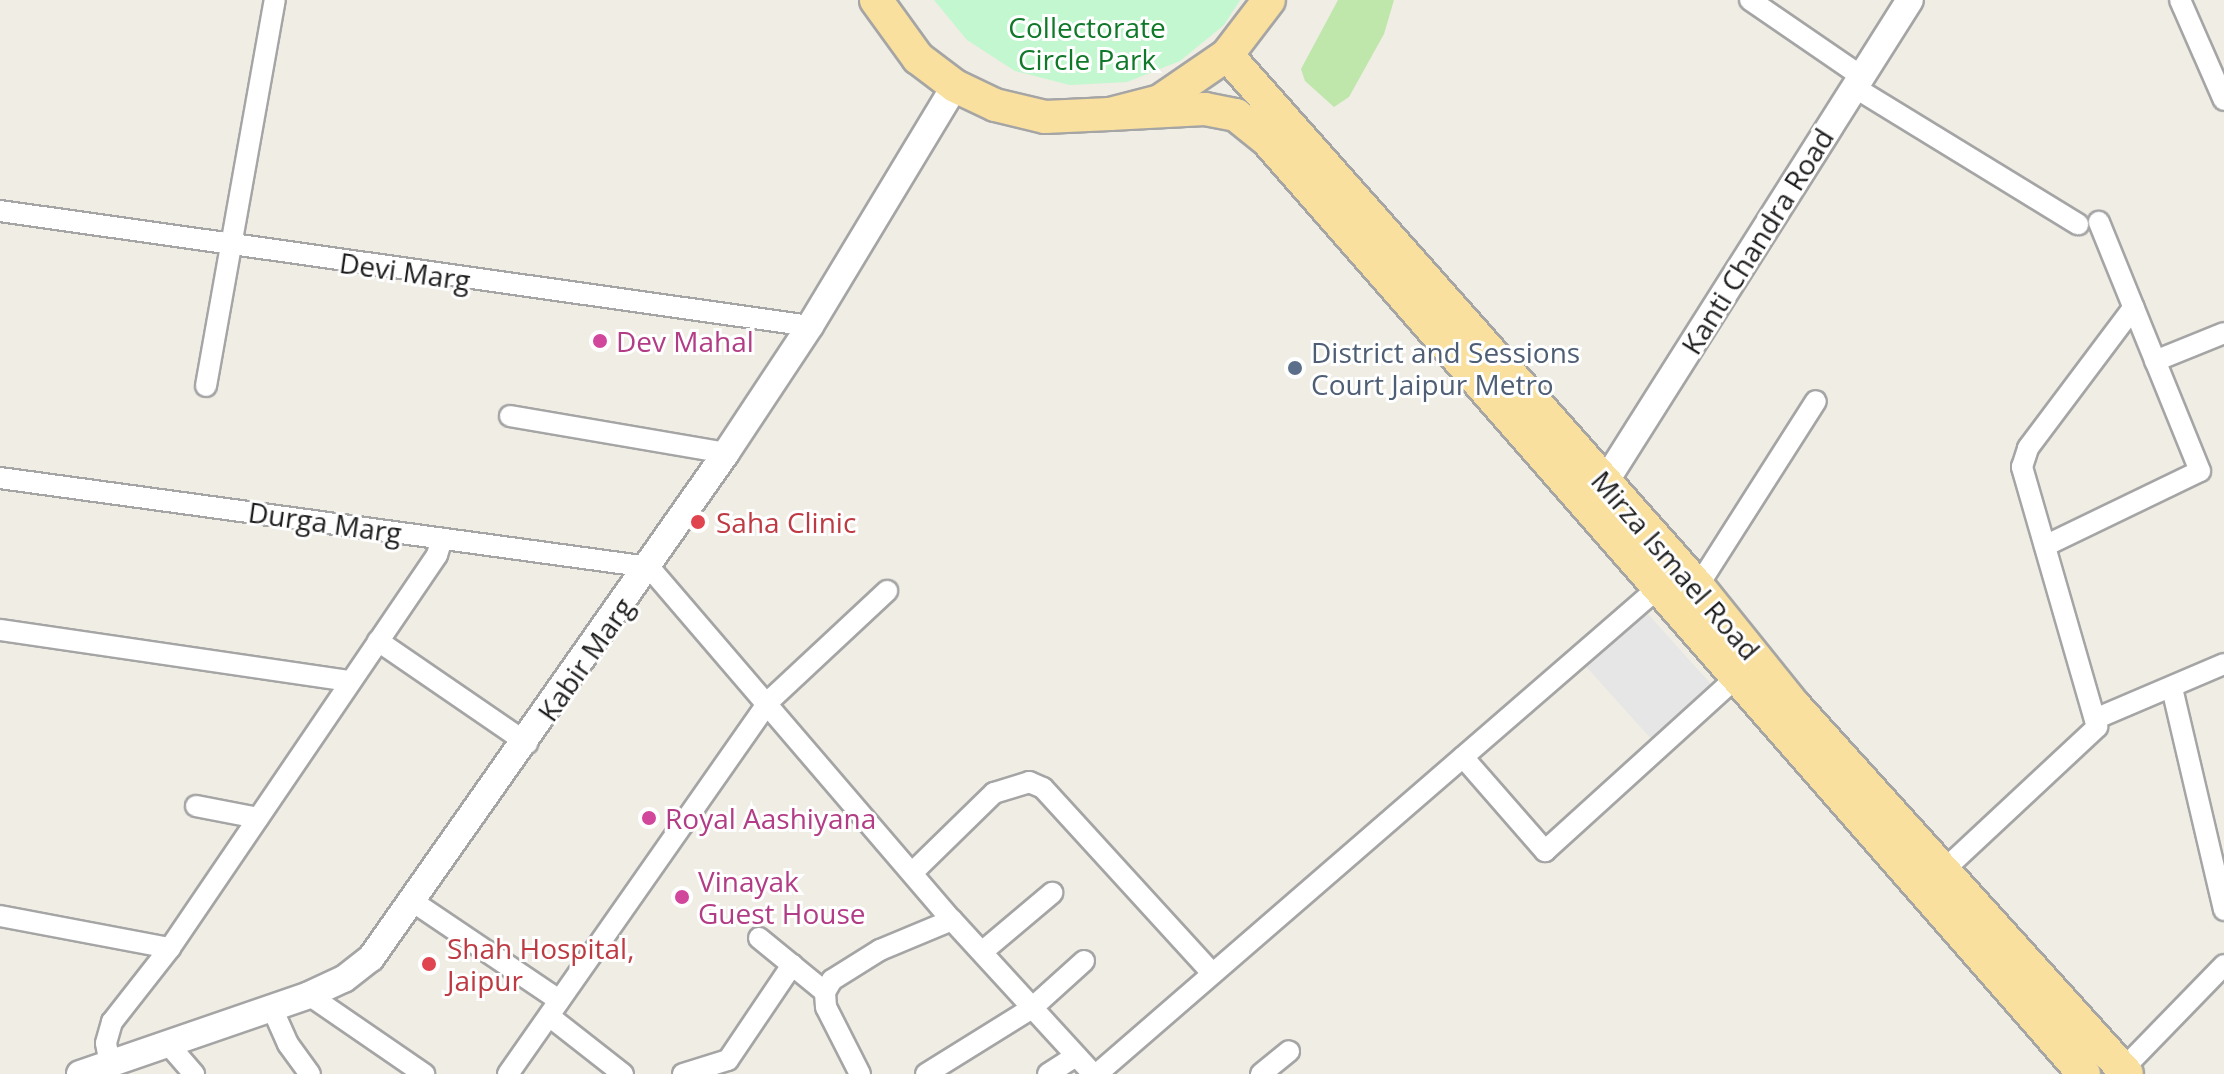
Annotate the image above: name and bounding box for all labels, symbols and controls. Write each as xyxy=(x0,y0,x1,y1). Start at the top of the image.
park label: Collectorate Circle Park xyxy=(1008,10,1166,76)
street label: Kanti Chandra Road xyxy=(1674,122,1840,360)
street label: Devi Marg xyxy=(337,245,473,297)
place label: Dev Mahal xyxy=(616,324,754,358)
marker: Dev Mahal xyxy=(591,332,609,350)
place label: District and Sessions Court Jaipur Metro xyxy=(1311,335,1580,401)
marker: District and Sessions Court Jaipur Metro xyxy=(1286,359,1304,377)
street label: Mirza Ismael Road xyxy=(1585,464,1767,666)
street label: Durga Marg xyxy=(246,495,404,549)
place label: Saha Clinic xyxy=(716,505,856,539)
marker: Saha Clinic xyxy=(687,511,709,533)
street label: Kabir Marg xyxy=(530,591,640,727)
place label: Royal Aashiyana xyxy=(665,801,876,835)
marker: Royal Aashiyana xyxy=(640,809,658,827)
place label: Vinayak Guest House xyxy=(698,864,866,930)
marker: Vinayak Guest House xyxy=(673,888,691,906)
place label: Shah Hospital, Jaipur xyxy=(447,931,634,997)
marker: Shah Hospital, Jaipur xyxy=(418,953,440,975)

